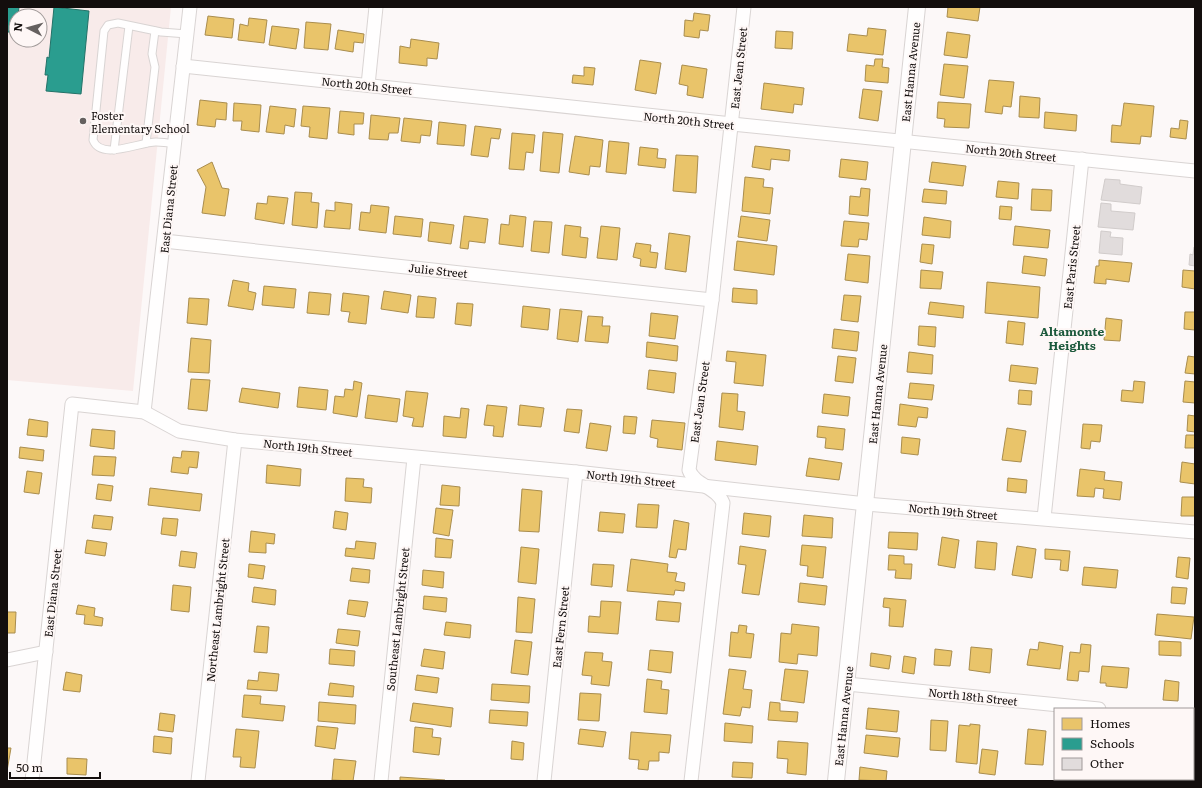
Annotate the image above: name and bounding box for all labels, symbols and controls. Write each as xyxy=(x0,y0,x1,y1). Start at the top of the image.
north arrow xyxy=(8,8,48,48)
text: N xyxy=(9,21,25,32)
street label: East Hanna Avenue xyxy=(897,21,923,123)
street label: East Jean Street xyxy=(726,26,750,110)
street label: North 20th Street xyxy=(321,72,414,98)
place label: Foster Elementary School xyxy=(91,107,190,136)
street label: North 20th Street xyxy=(643,107,736,133)
marker: Foster Elementary School xyxy=(78,116,88,126)
street label: North 20th Street xyxy=(965,139,1058,165)
street label: East Diana Street xyxy=(155,163,181,254)
street label: East Paris Street xyxy=(1059,224,1083,310)
street label: Julie Street xyxy=(408,259,469,281)
district label: Altamonte Heights xyxy=(1040,322,1104,354)
street label: East Hanna Avenue xyxy=(864,343,890,445)
street label: East Jean Street xyxy=(685,359,713,444)
street label: North 19th Street xyxy=(263,434,354,460)
street label: North 19th Street xyxy=(586,465,677,491)
street label: North 19th Street xyxy=(908,499,999,523)
street label: Northeast Lambright Street xyxy=(201,537,233,683)
street label: Southeast Lambright Street xyxy=(382,546,413,691)
street label: East Diana Street xyxy=(39,547,65,638)
street label: East Fern Street xyxy=(548,585,572,669)
street label: East Hanna Avenue xyxy=(830,665,856,767)
street label: North 18th Street xyxy=(927,683,1019,709)
legend xyxy=(1054,708,1194,780)
text: Homes xyxy=(1090,714,1130,732)
text: Schools xyxy=(1090,734,1135,752)
scale bar xyxy=(10,754,100,780)
text: Other xyxy=(1090,754,1124,772)
text: 50 m xyxy=(16,758,43,776)

